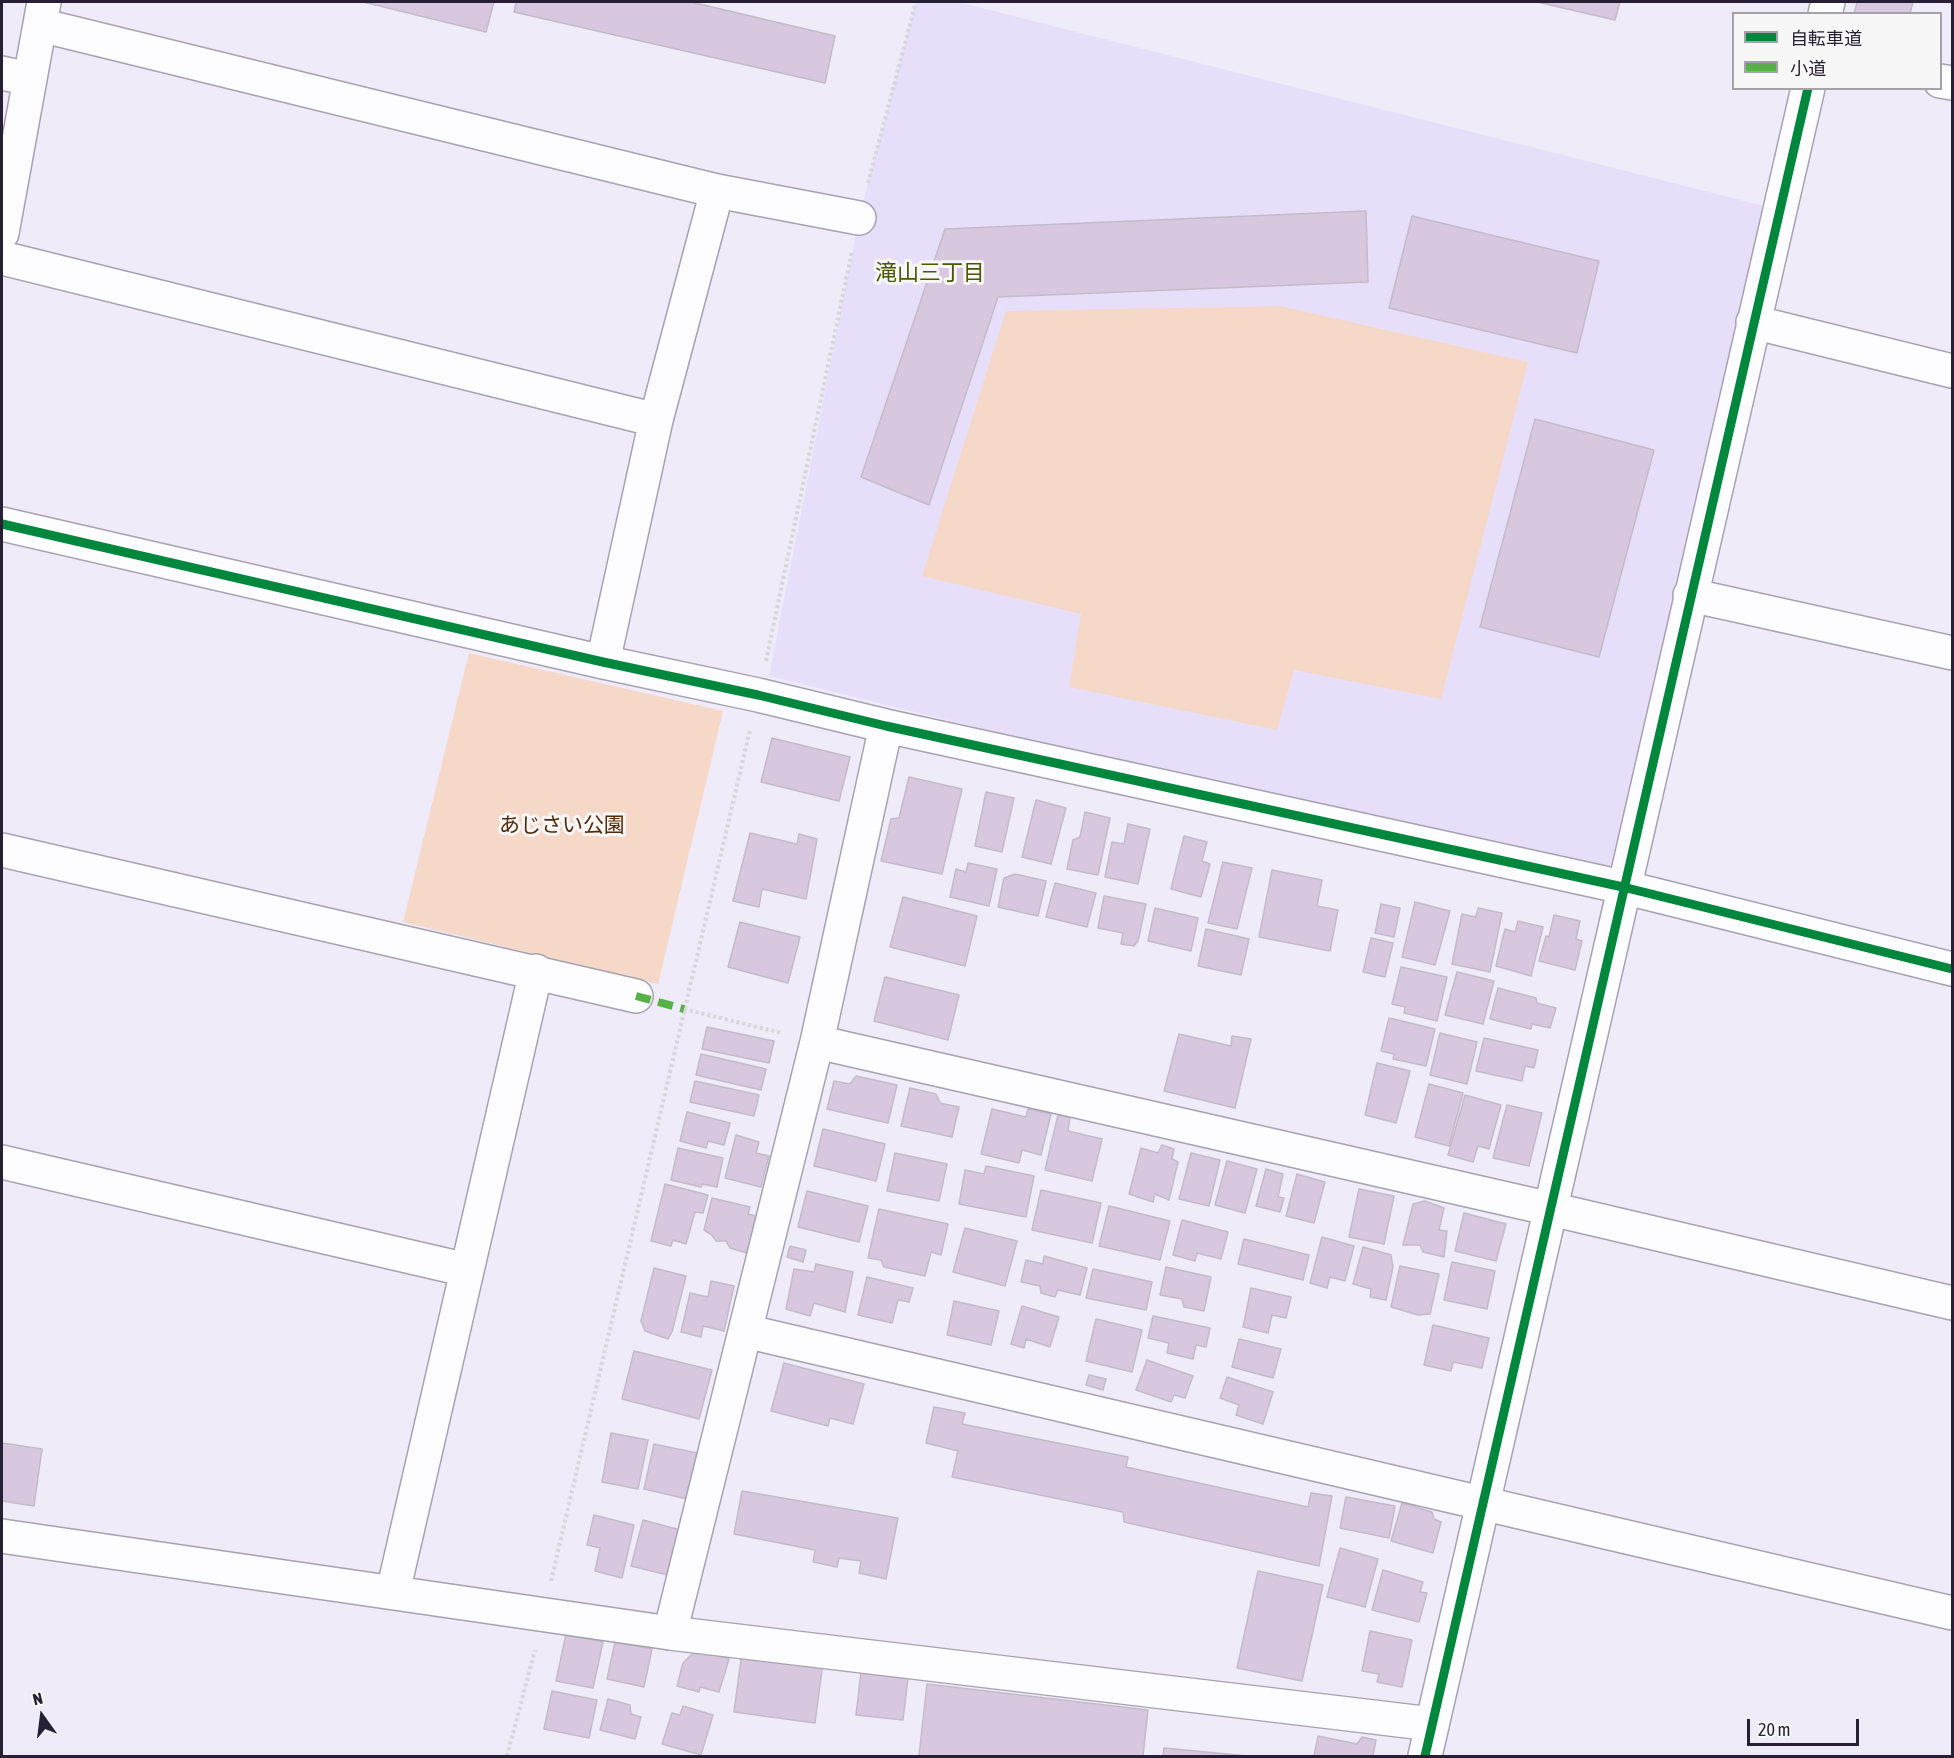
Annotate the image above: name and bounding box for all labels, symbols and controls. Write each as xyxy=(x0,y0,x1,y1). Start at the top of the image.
legend xyxy=(1732,12,1942,90)
text: 自転車道 xyxy=(1790,28,1862,49)
text: 小道 xyxy=(1790,58,1826,79)
district label: 滝山三丁目 xyxy=(875,260,985,286)
park label: あじさい公園 xyxy=(499,812,625,838)
north arrow xyxy=(12,1686,72,1746)
text: N xyxy=(31,1689,44,1708)
scale bar xyxy=(1750,1707,1862,1745)
text: 20 m xyxy=(1758,1719,1790,1740)

